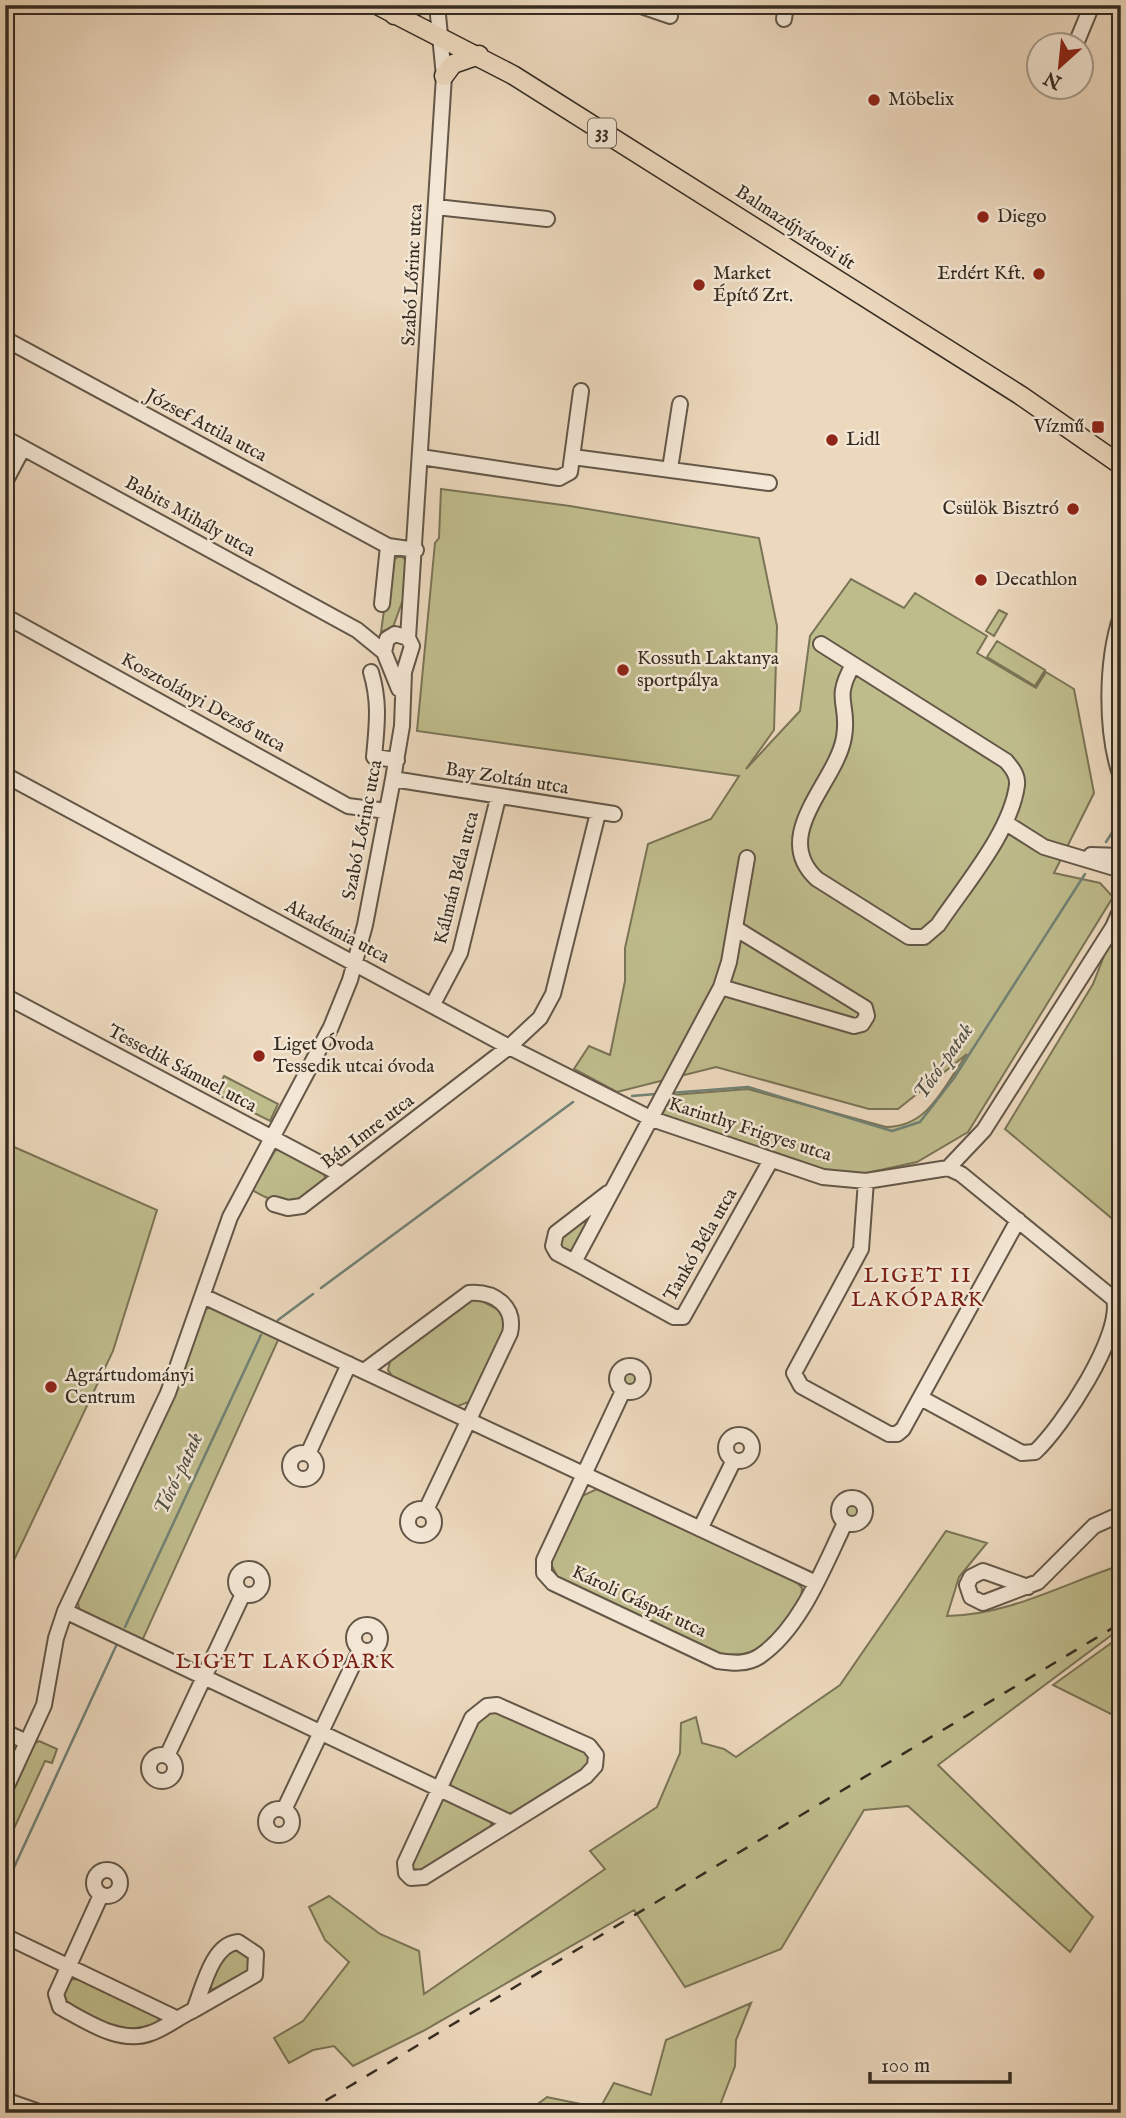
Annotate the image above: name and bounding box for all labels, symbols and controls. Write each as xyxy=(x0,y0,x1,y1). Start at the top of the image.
north arrow xyxy=(1024,32,1094,102)
text: N xyxy=(1040,65,1067,94)
place label: Möbelix xyxy=(888,88,954,112)
marker: Möbelix xyxy=(866,92,882,108)
road number: 33 xyxy=(588,118,616,148)
street label: Balmazújvárosi út xyxy=(731,180,860,276)
street label: Szabó Lőrinc utca xyxy=(397,202,429,347)
place label: Diego xyxy=(997,205,1046,229)
marker: Diego xyxy=(975,209,991,225)
place label: Market Építő Zrt. xyxy=(713,262,793,308)
place label: Erdért Kft. xyxy=(937,262,1025,286)
marker: Erdért Kft. xyxy=(1031,266,1047,282)
marker: Market Építő Zrt. xyxy=(691,277,707,293)
street label: József Attila utca xyxy=(139,383,271,468)
place label: Vízmű xyxy=(1033,415,1084,439)
marker: Vízmű xyxy=(1090,419,1106,435)
place label: Lidl xyxy=(846,428,881,452)
marker: Lidl xyxy=(824,432,840,448)
street label: Babits Mihály utca xyxy=(120,471,260,563)
place label: Csülök Bisztró xyxy=(942,497,1059,521)
marker: Csülök Bisztró xyxy=(1065,501,1081,517)
place label: Decathlon xyxy=(995,568,1077,592)
marker: Decathlon xyxy=(973,572,989,588)
place label: Kossuth Laktanya sportpálya xyxy=(637,647,780,693)
street label: Kosztolányi Dezső utca xyxy=(116,648,290,759)
marker: Kossuth Laktanya sportpálya xyxy=(615,662,631,678)
street label: Szabó Lőrinc utca xyxy=(338,757,389,902)
street label: Bay Zoltán utca xyxy=(444,757,571,801)
street label: Kálmán Béla utca xyxy=(429,808,485,947)
street label: Akadémia utca xyxy=(280,894,394,970)
water label: Tócó-patak xyxy=(908,1018,981,1106)
street label: Tessedik Sámuel utca xyxy=(103,1020,261,1119)
place label: Liget Óvoda Tessedik utcai óvoda xyxy=(273,1032,435,1079)
marker: Liget Óvoda Tessedik utcai óvoda xyxy=(251,1048,267,1064)
street label: Bán Imre utca xyxy=(317,1089,420,1175)
street label: Karinthy Frigyes utca xyxy=(665,1092,835,1168)
street label: Tankó Béla utca xyxy=(659,1183,743,1306)
district label: LIGET II LAKÓPARK xyxy=(851,1263,985,1314)
place label: Agrártudományi Centrum xyxy=(64,1364,194,1410)
marker: Agrártudományi Centrum xyxy=(43,1379,59,1395)
water label: Tócó-patak xyxy=(148,1428,210,1519)
street label: Károli Gáspár utca xyxy=(568,1560,711,1644)
district label: LIGET LAKÓPARK xyxy=(176,1648,396,1676)
scale bar xyxy=(870,2041,1010,2085)
text: 100 m xyxy=(881,2053,930,2080)

